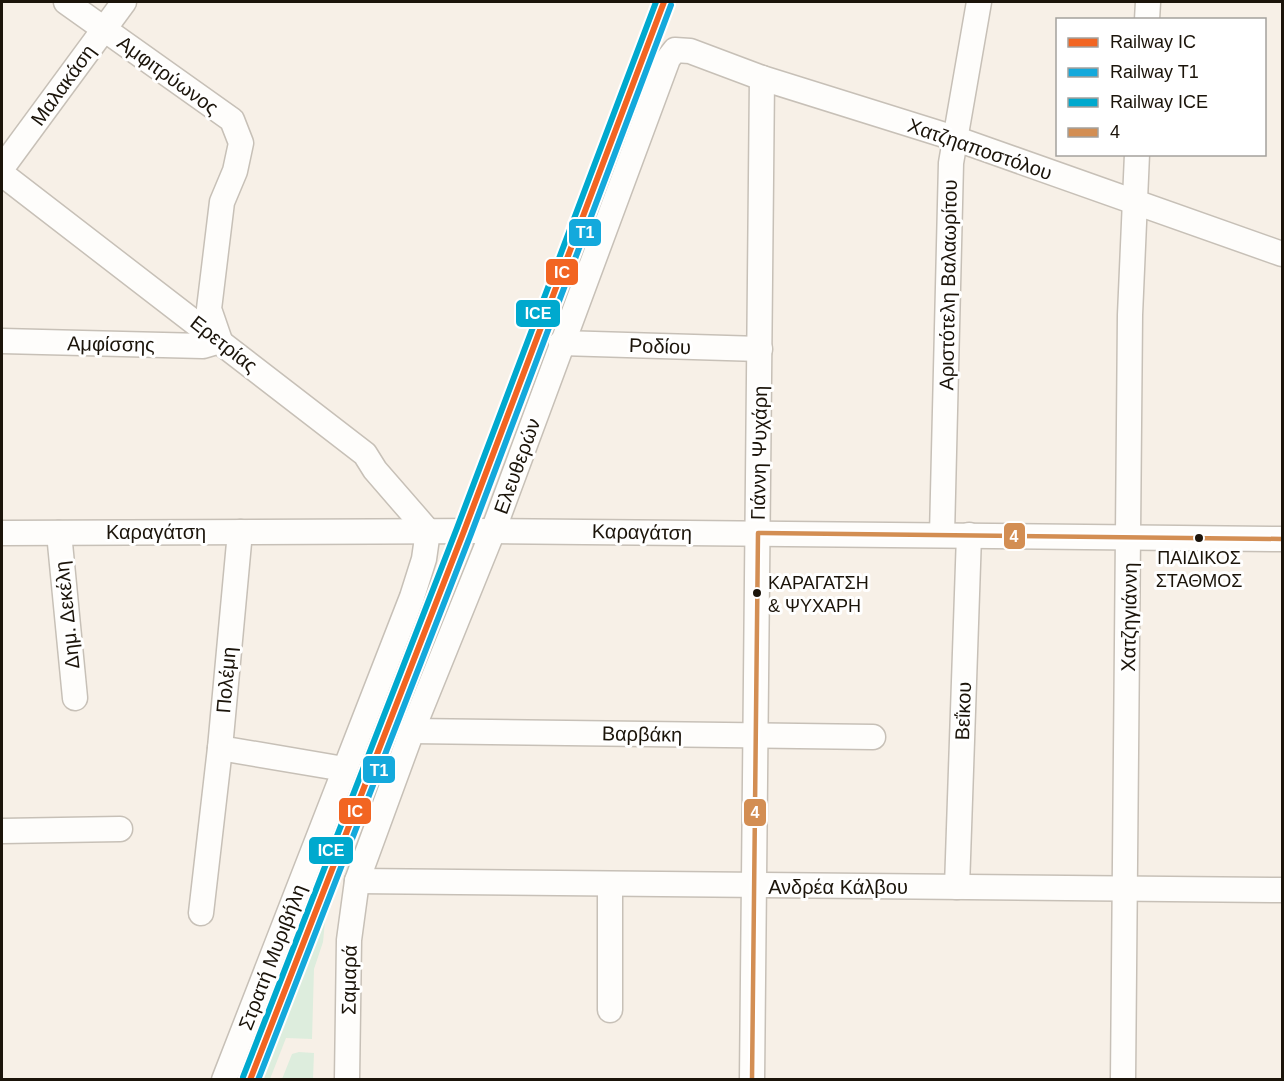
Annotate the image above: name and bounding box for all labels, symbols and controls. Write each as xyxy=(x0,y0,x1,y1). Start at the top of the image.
legend xyxy=(1056,18,1266,156)
street label: Αμφιτρύωνος xyxy=(113,31,223,119)
text: Railway IC xyxy=(1110,32,1196,52)
street label: Μαλακάση xyxy=(26,40,100,130)
text: Railway T1 xyxy=(1110,62,1199,82)
text: Railway ICE xyxy=(1110,92,1208,112)
street label: Χατζηαποστόλου xyxy=(905,114,1055,184)
text: 4 xyxy=(1110,122,1120,142)
street label: Αριστότελη Βαλαωρίτου xyxy=(935,179,961,391)
line badge: T1 xyxy=(568,218,602,247)
text: T1 xyxy=(576,224,594,241)
line badge: IC xyxy=(545,258,579,286)
text: IC xyxy=(554,264,570,281)
line badge: ICE xyxy=(515,299,561,328)
text: ICE xyxy=(525,305,552,322)
street label: Ερετρίας xyxy=(186,311,262,377)
street label: Αμφίσσης xyxy=(67,332,155,356)
street label: Ροδίου xyxy=(629,334,691,358)
street label: Γιάννη Ψυχάρη xyxy=(747,386,771,520)
street label: Ελευθερών xyxy=(490,415,544,517)
street label: Καραγάτση xyxy=(592,520,692,544)
street label: Καραγάτση xyxy=(106,521,206,543)
line badge: 4 xyxy=(1003,522,1026,550)
text: 4 xyxy=(1010,528,1019,545)
marker: ΠΑΙΔΙΚΟΣ ΣΤΑΘΜΟΣ xyxy=(1193,532,1205,544)
place label: ΠΑΙΔΙΚΟΣ ΣΤΑΘΜΟΣ xyxy=(1156,548,1242,591)
street label: Δημ. Δεκέλη xyxy=(50,560,84,670)
street label: Χατζηγιάννη xyxy=(1117,562,1141,672)
place label: ΚΑΡΑΓΑΤΣΗ & ΨΥΧΑΡΗ xyxy=(768,573,869,616)
marker: ΚΑΡΑΓΑΤΣΗ & ΨΥΧΑΡΗ xyxy=(751,587,763,599)
street label: Πολέμη xyxy=(212,646,240,714)
street label: Βεΐκου xyxy=(951,681,975,741)
street label: Βαρβάκη xyxy=(602,722,682,746)
line badge: T1 xyxy=(362,755,396,784)
text: T1 xyxy=(370,762,388,779)
line badge: IC xyxy=(338,797,372,825)
line badge: 4 xyxy=(743,798,767,827)
text: IC xyxy=(347,803,363,820)
text: 4 xyxy=(751,804,760,821)
line badge: ICE xyxy=(308,836,354,865)
text: ICE xyxy=(318,842,345,859)
street label: Ανδρέα Κάλβου xyxy=(768,876,908,898)
street label: Στρατή Μυριβήλη xyxy=(234,881,310,1033)
street label: Σαμαρά xyxy=(337,945,361,1015)

